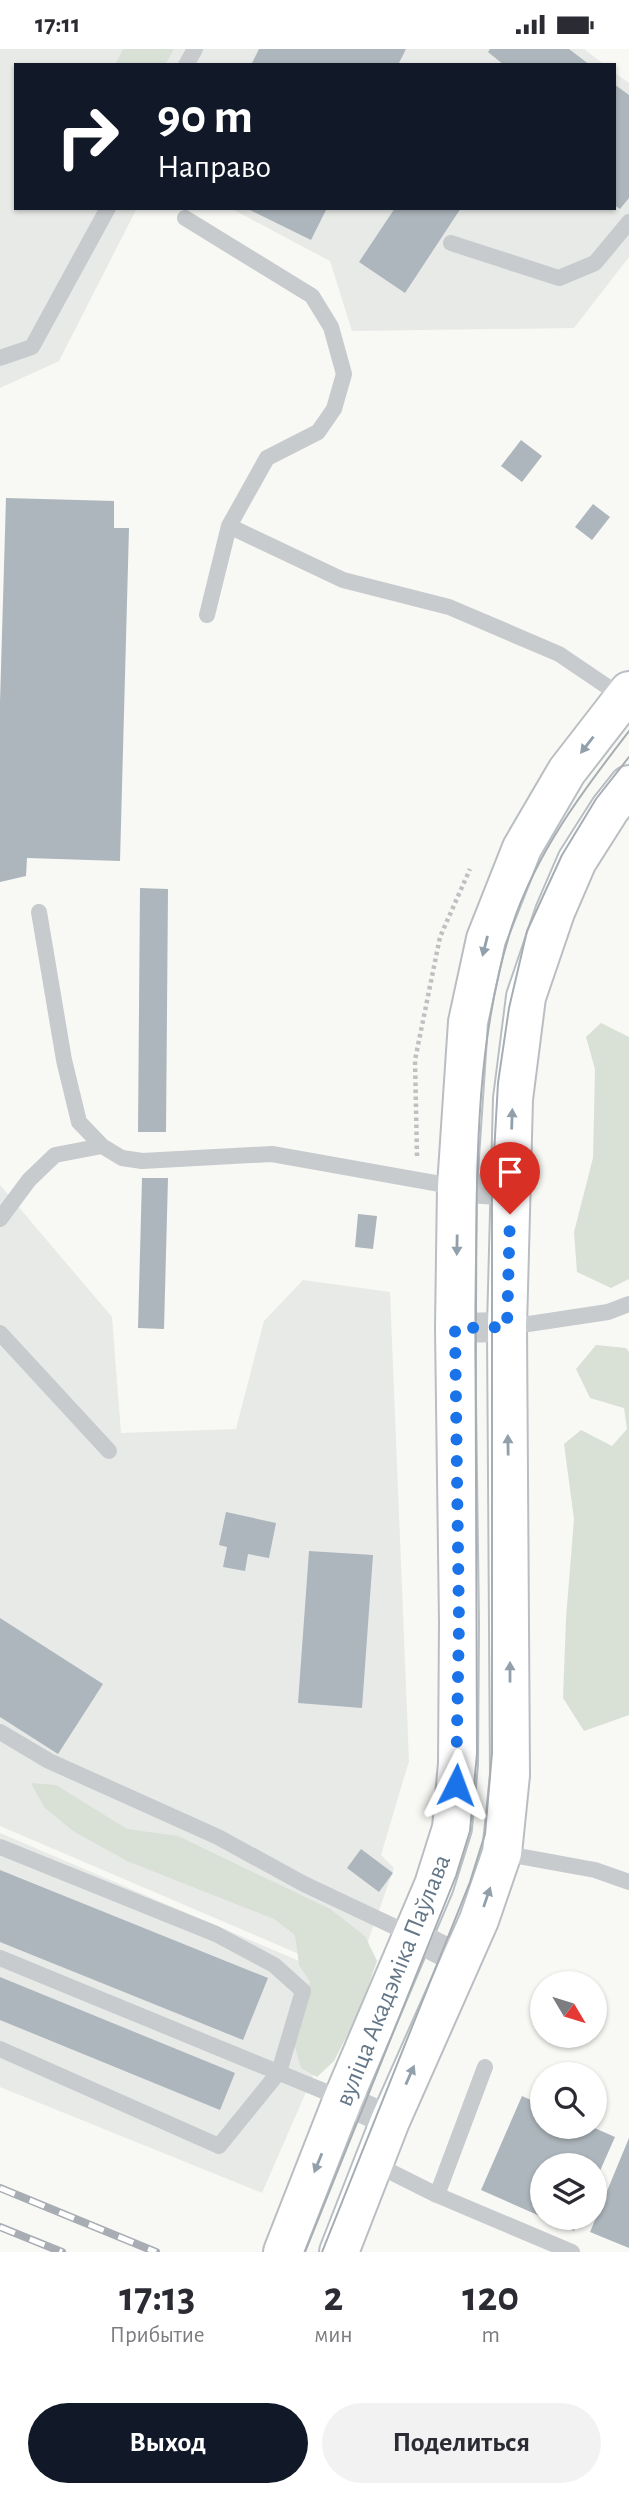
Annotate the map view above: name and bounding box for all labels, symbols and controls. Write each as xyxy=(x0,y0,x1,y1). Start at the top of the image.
text: 17:11 xyxy=(35,11,80,37)
icon: right xyxy=(42,91,133,182)
text: 90 m xyxy=(157,93,253,142)
text: Направо xyxy=(157,151,271,183)
one-way arrow xyxy=(580,735,595,753)
one-way arrow xyxy=(479,935,490,957)
one-way arrow xyxy=(507,1108,518,1130)
pin xyxy=(480,1142,540,1214)
icon: arrive xyxy=(491,1153,529,1191)
one-way arrow xyxy=(451,1234,462,1256)
one-way arrow xyxy=(502,1434,514,1456)
one-way arrow xyxy=(504,1661,516,1683)
position arrow xyxy=(419,1748,493,1822)
street label: вуліца Акадэміка Паўлава xyxy=(330,1851,455,2110)
one-way arrow xyxy=(482,1886,493,1907)
north arrow xyxy=(530,1971,607,2047)
map controls xyxy=(530,1971,607,2230)
button: search xyxy=(530,2062,607,2139)
one-way arrow xyxy=(405,2064,416,2085)
one-way arrow xyxy=(313,2152,324,2173)
button: layers xyxy=(530,2153,607,2230)
text: 17:13 xyxy=(119,2276,195,2318)
text: 2 xyxy=(324,2276,343,2318)
text: 120 xyxy=(462,2276,519,2318)
text: Прибытие xyxy=(110,2324,205,2347)
text: мин xyxy=(314,2324,353,2347)
text: m xyxy=(482,2324,500,2347)
button: Выход xyxy=(28,2403,308,2483)
button: Поделиться xyxy=(322,2403,601,2483)

